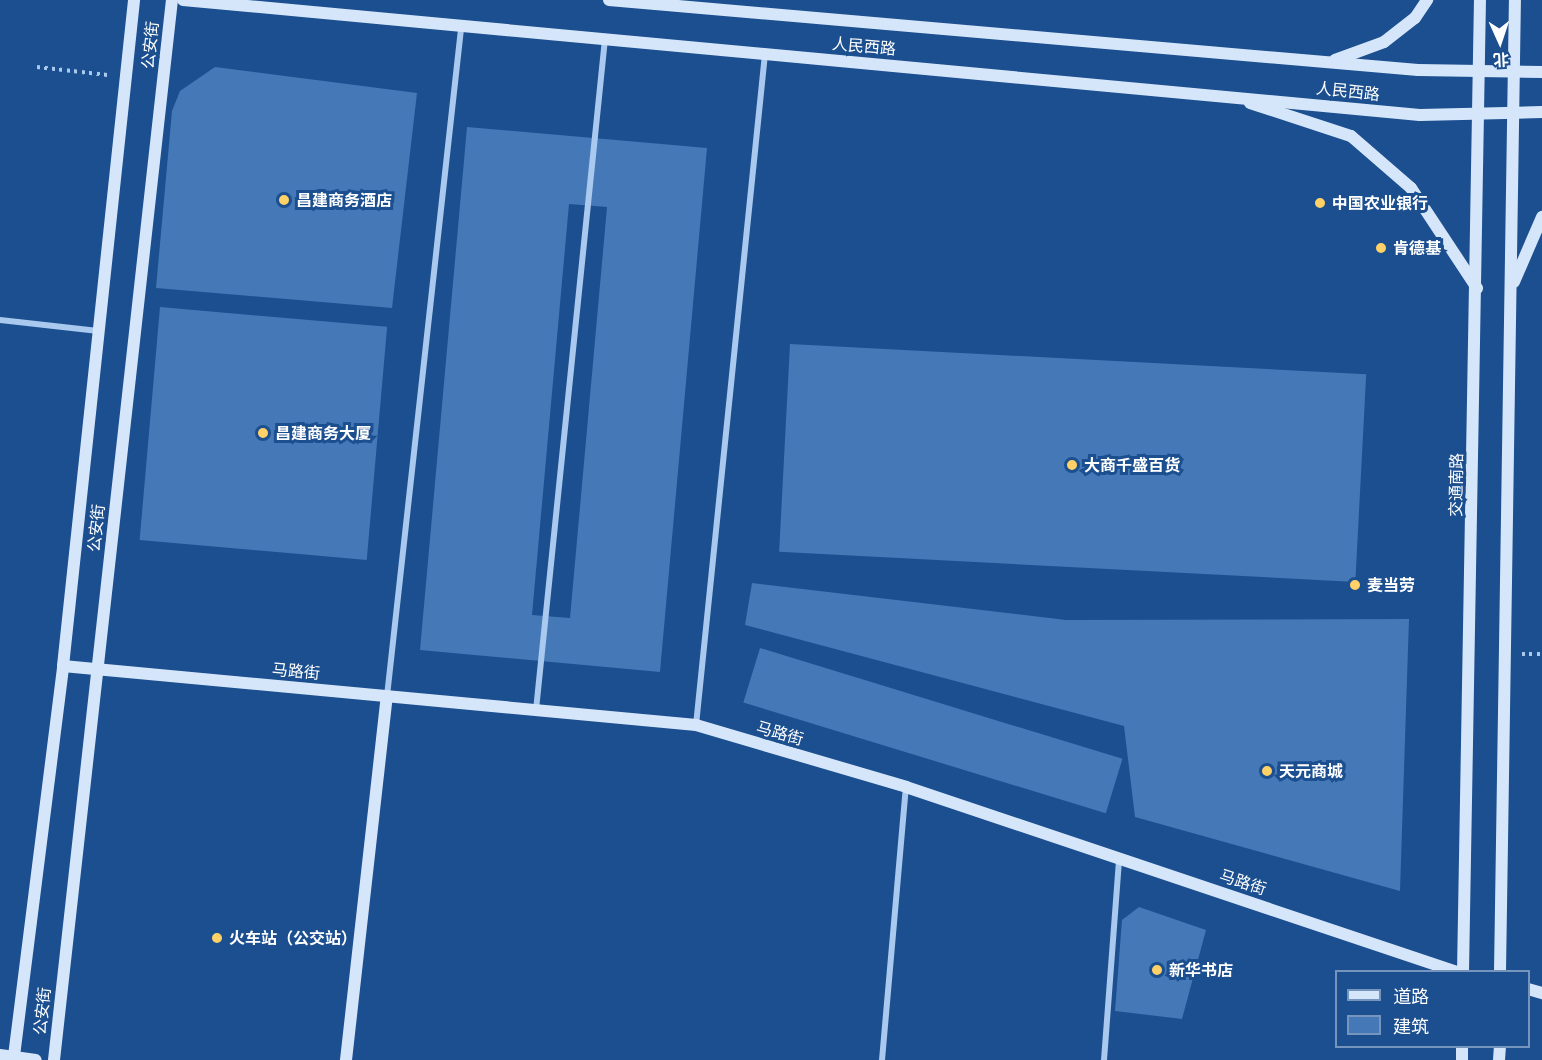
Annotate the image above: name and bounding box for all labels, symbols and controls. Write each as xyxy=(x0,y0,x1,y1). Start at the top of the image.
north arrow xyxy=(1470,12,1530,72)
street label: 公安街 xyxy=(138,20,162,70)
street label: 人民西路 xyxy=(831,34,897,58)
text: 北 xyxy=(1492,51,1509,70)
street label: 人民西路 xyxy=(1315,78,1381,104)
place label: 昌建商务酒店 xyxy=(296,190,392,210)
marker: 昌建商务酒店 xyxy=(277,193,291,207)
place label: 中国农业银行 xyxy=(1332,193,1428,213)
marker: 中国农业银行 xyxy=(1313,196,1327,210)
place label: 肯德基 xyxy=(1393,238,1441,258)
marker: 肯德基 xyxy=(1374,241,1388,255)
place label: 昌建商务大厦 xyxy=(275,423,371,443)
marker: 昌建商务大厦 xyxy=(256,426,270,440)
street label: 交通南路 xyxy=(1446,453,1466,517)
place label: 大商千盛百货 xyxy=(1084,455,1180,475)
marker: 大商千盛百货 xyxy=(1065,458,1079,472)
street label: 公安街 xyxy=(84,503,108,553)
place label: 麦当劳 xyxy=(1367,575,1415,595)
marker: 麦当劳 xyxy=(1348,578,1362,592)
street label: 马路街 xyxy=(271,659,321,683)
street label: 马路街 xyxy=(754,717,806,749)
place label: 天元商城 xyxy=(1279,761,1343,781)
marker: 天元商城 xyxy=(1260,764,1274,778)
street label: 马路街 xyxy=(1217,865,1269,899)
place label: 火车站（公交站） xyxy=(229,928,357,948)
marker: 火车站（公交站） xyxy=(210,931,224,945)
place label: 新华书店 xyxy=(1169,960,1233,980)
marker: 新华书店 xyxy=(1150,963,1164,977)
legend xyxy=(1335,970,1530,1048)
text: 道路 xyxy=(1393,985,1429,1007)
street label: 公安街 xyxy=(30,986,54,1036)
text: 建筑 xyxy=(1393,1015,1429,1037)

